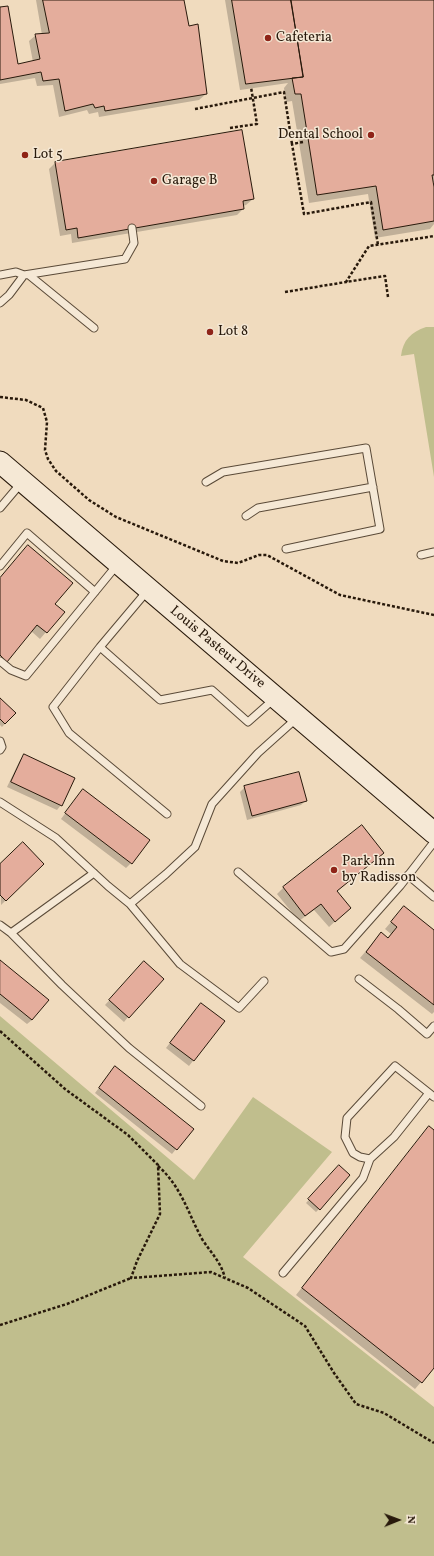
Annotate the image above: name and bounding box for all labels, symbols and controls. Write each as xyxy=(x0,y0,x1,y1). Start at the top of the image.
place label: Cafeteria xyxy=(276,30,332,46)
marker: Cafeteria xyxy=(263,33,273,43)
place label: Dental School xyxy=(278,127,363,143)
marker: Dental School xyxy=(366,130,376,140)
place label: Lot 5 xyxy=(33,147,63,163)
marker: Lot 5 xyxy=(20,150,30,160)
place label: Garage B xyxy=(162,173,217,189)
marker: Garage B xyxy=(149,176,159,186)
place label: Lot 8 xyxy=(218,324,248,340)
marker: Lot 8 xyxy=(205,327,215,337)
street label: Louis Pasteur Drive xyxy=(166,603,268,693)
place label: Park Inn by Radisson xyxy=(342,854,416,886)
marker: Park Inn by Radisson xyxy=(329,865,339,875)
north arrow xyxy=(378,1500,418,1540)
text: N xyxy=(403,1516,418,1524)

